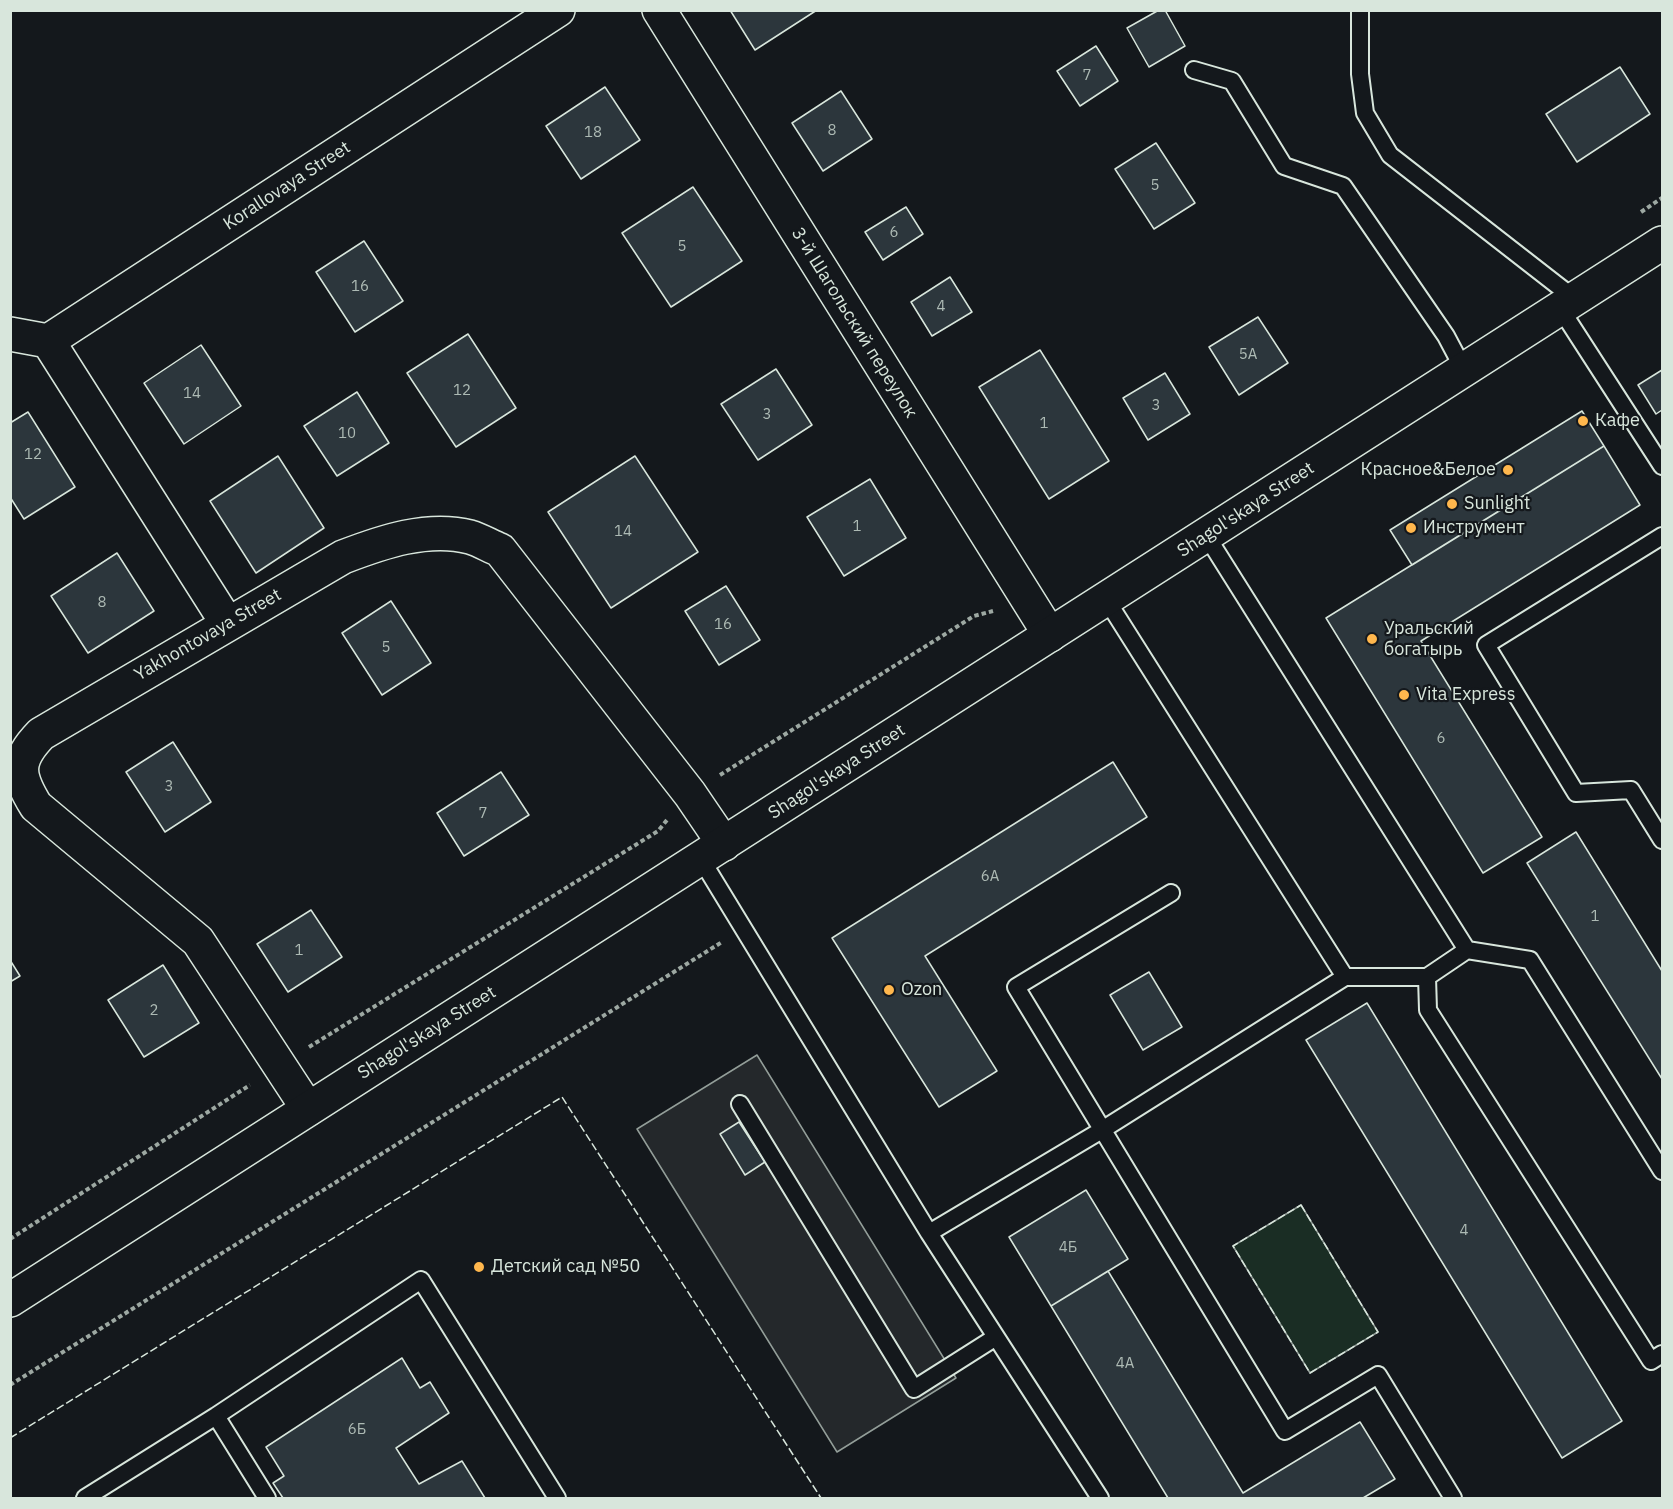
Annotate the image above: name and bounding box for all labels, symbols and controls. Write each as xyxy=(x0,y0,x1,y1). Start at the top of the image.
house number: 7 xyxy=(1083,67,1091,85)
house number: 8 xyxy=(828,122,836,140)
house number: 18 xyxy=(584,124,602,142)
street label: Korallovaya Street xyxy=(219,137,355,235)
house number: 5 xyxy=(1151,177,1159,195)
street label: 3-й Шагольский переулок xyxy=(786,224,922,422)
house number: 6 xyxy=(890,224,898,242)
house number: 5 xyxy=(678,238,686,256)
house number: 16 xyxy=(351,278,369,296)
house number: 4 xyxy=(937,298,945,316)
house number: 5А xyxy=(1239,346,1257,364)
house number: 12 xyxy=(453,382,471,400)
house number: 14 xyxy=(183,385,201,403)
house number: 3 xyxy=(1152,397,1160,415)
house number: 3 xyxy=(763,406,771,424)
place label: Кафе xyxy=(1595,410,1640,432)
marker: Кафе xyxy=(1576,414,1590,428)
house number: 1 xyxy=(1040,415,1048,433)
house number: 10 xyxy=(338,425,356,443)
house number: 12 xyxy=(24,446,42,464)
street label: Shagol'skaya Street xyxy=(1174,458,1318,562)
place label: Красное&Белое xyxy=(1360,459,1496,481)
marker: Красное&Белое xyxy=(1501,463,1515,477)
place label: Sunlight xyxy=(1464,493,1530,515)
marker: Sunlight xyxy=(1445,497,1459,511)
place label: Инструмент xyxy=(1423,517,1525,539)
house number: 1 xyxy=(853,518,861,536)
marker: Инструмент xyxy=(1404,521,1418,535)
house number: 14 xyxy=(614,523,632,541)
street label: Yakhontovaya Street xyxy=(131,584,285,686)
house number: 8 xyxy=(98,594,106,612)
house number: 16 xyxy=(714,616,732,634)
place label: Уральский богатырь xyxy=(1384,618,1474,660)
marker: Уральский богатырь xyxy=(1365,632,1379,646)
house number: 5 xyxy=(382,639,390,657)
place label: Vita Express xyxy=(1416,684,1516,706)
marker: Vita Express xyxy=(1397,688,1411,702)
street label: Shagol'skaya Street xyxy=(765,720,909,824)
house number: 6 xyxy=(1437,730,1445,748)
house number: 3 xyxy=(165,778,173,796)
house number: 7 xyxy=(479,805,487,823)
house number: 6А xyxy=(981,868,999,886)
house number: 1 xyxy=(1591,908,1599,926)
house number: 1 xyxy=(295,942,303,960)
place label: Ozon xyxy=(901,979,942,1001)
street label: Shagol'skaya Street xyxy=(354,982,500,1084)
marker: Ozon xyxy=(882,983,896,997)
house number: 2 xyxy=(150,1002,158,1020)
house number: 4 xyxy=(1460,1222,1468,1240)
house number: 4Б xyxy=(1059,1239,1077,1257)
place label: Детский сад №50 xyxy=(491,1256,640,1278)
marker: Детский сад №50 xyxy=(472,1260,486,1274)
house number: 4А xyxy=(1116,1355,1134,1373)
house number: 6Б xyxy=(348,1421,366,1439)

